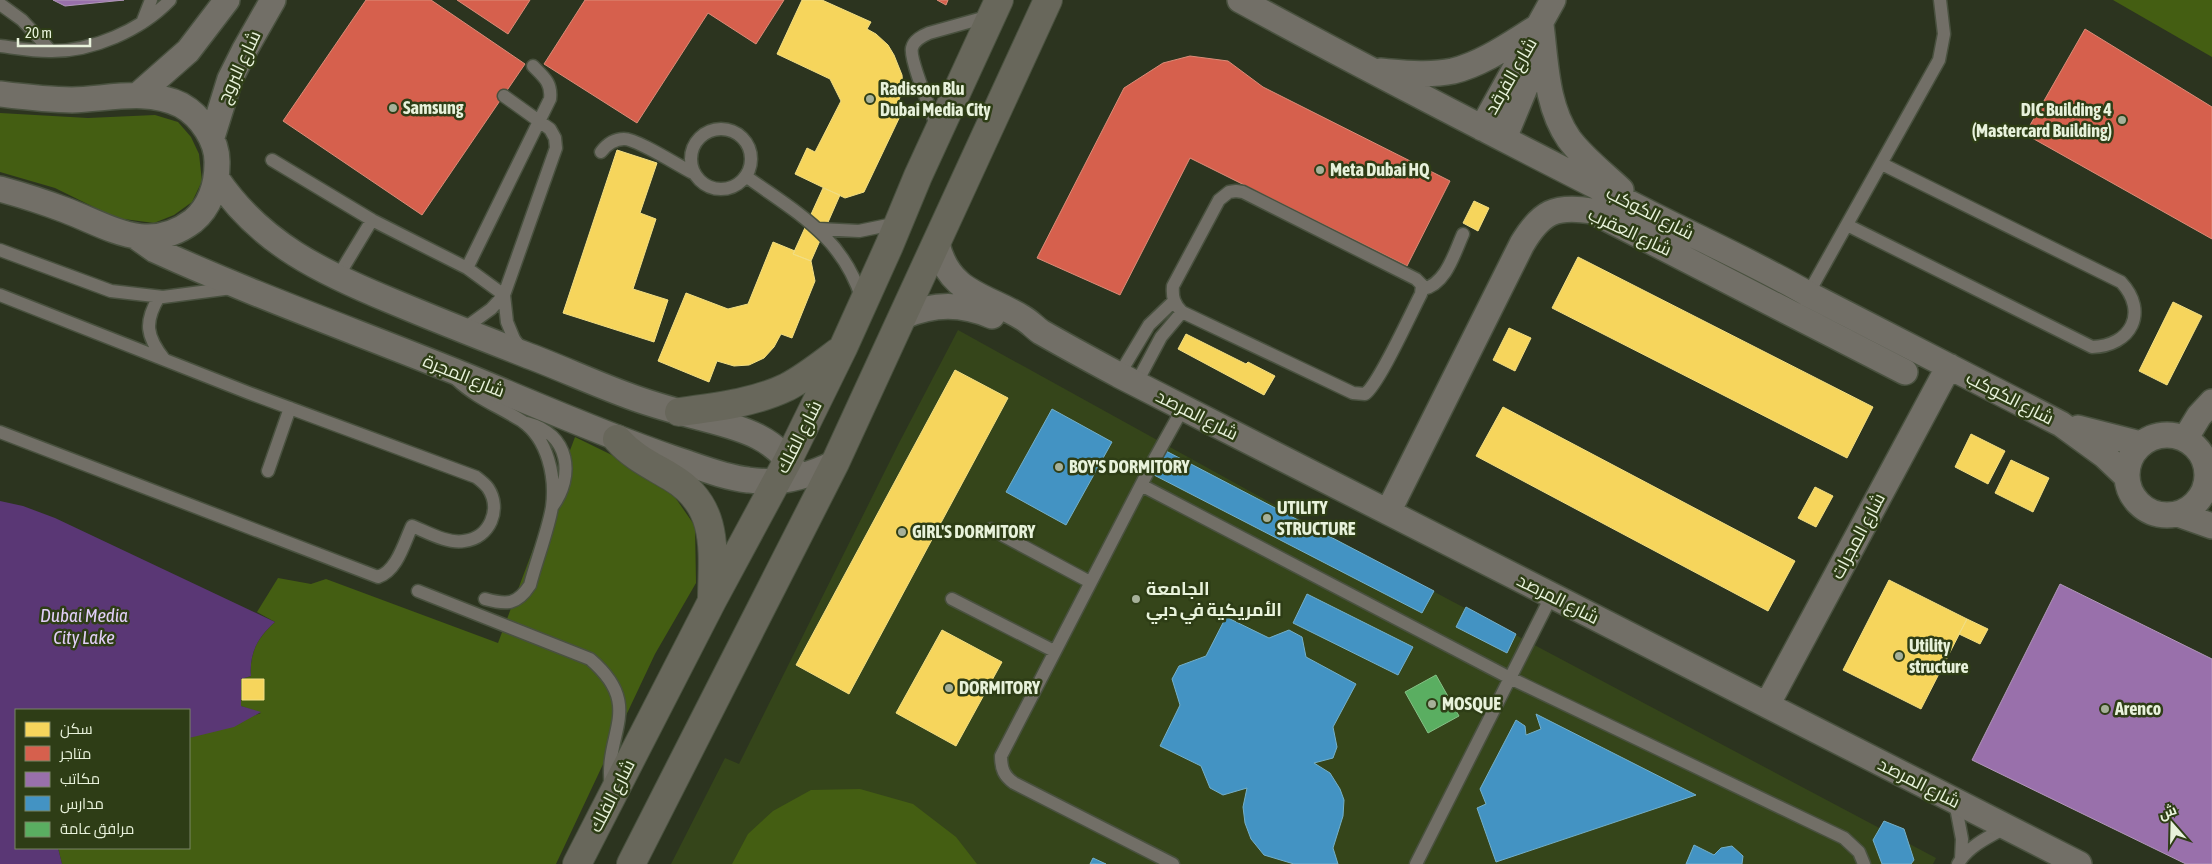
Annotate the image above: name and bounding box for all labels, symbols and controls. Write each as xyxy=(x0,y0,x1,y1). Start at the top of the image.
scale bar xyxy=(18,15,90,47)
text: 20 m xyxy=(25,24,52,41)
street label: شارع البروج xyxy=(213,27,266,107)
street label: شارع الفرقد xyxy=(1480,34,1543,119)
place label: Radisson Blu Dubai Media City xyxy=(880,78,991,120)
marker: Radisson Blu Dubai Media City xyxy=(864,93,876,105)
place label: Samsung xyxy=(403,97,464,118)
place label: DIC Building 4 (Mastercard Building) xyxy=(1972,99,2112,141)
marker: Samsung xyxy=(387,102,399,114)
marker: DIC Building 4 (Mastercard Building) xyxy=(2116,114,2128,126)
place label: Meta Dubai HQ xyxy=(1330,159,1430,180)
marker: Meta Dubai HQ xyxy=(1314,164,1326,176)
street label: شارع الكوكب xyxy=(1602,182,1697,245)
street label: شارع العقرب xyxy=(1584,203,1675,262)
street label: شارع المجرة xyxy=(420,350,508,403)
street label: شارع الكوكب xyxy=(1962,367,2057,430)
street label: شارع المرصد xyxy=(1152,385,1242,446)
street label: شارع الفلك xyxy=(771,397,828,478)
place label: BOY'S DORMITORY xyxy=(1069,456,1191,477)
marker: BOY'S DORMITORY xyxy=(1053,461,1065,473)
street label: شارع المجرات xyxy=(1826,489,1891,583)
place label: UTILITY STRUCTURE xyxy=(1277,497,1356,539)
marker: UTILITY STRUCTURE xyxy=(1261,512,1273,524)
place label: GIRL'S DORMITORY xyxy=(912,521,1036,542)
marker: GIRL'S DORMITORY xyxy=(896,526,908,538)
street label: شارع المرصد xyxy=(1513,569,1603,630)
place label: الجامعة الأمريكية في دبي xyxy=(1146,578,1282,625)
marker: الجامعة الأمريكية في دبي xyxy=(1130,593,1142,605)
water label: Dubai Media City Lake xyxy=(40,604,128,648)
place label: Utility structure xyxy=(1909,635,1969,677)
marker: Utility structure xyxy=(1893,650,1905,662)
place label: DORMITORY xyxy=(959,677,1041,698)
marker: DORMITORY xyxy=(943,682,955,694)
place label: MOSQUE xyxy=(1442,693,1501,714)
marker: MOSQUE xyxy=(1426,698,1438,710)
place label: Arenco xyxy=(2114,698,2161,719)
marker: Arenco xyxy=(2099,703,2111,715)
legend xyxy=(15,709,190,849)
text: سكن xyxy=(60,720,93,739)
text: متاجر xyxy=(59,745,91,763)
street label: شارع المرصد xyxy=(1874,753,1964,814)
street label: شارع الفلك xyxy=(584,756,641,837)
text: مكاتب xyxy=(60,770,100,787)
text: مدارس xyxy=(60,795,104,814)
north arrow xyxy=(2147,799,2197,849)
text: ش xyxy=(2156,801,2179,823)
text: مرافق عامة xyxy=(60,820,134,839)

